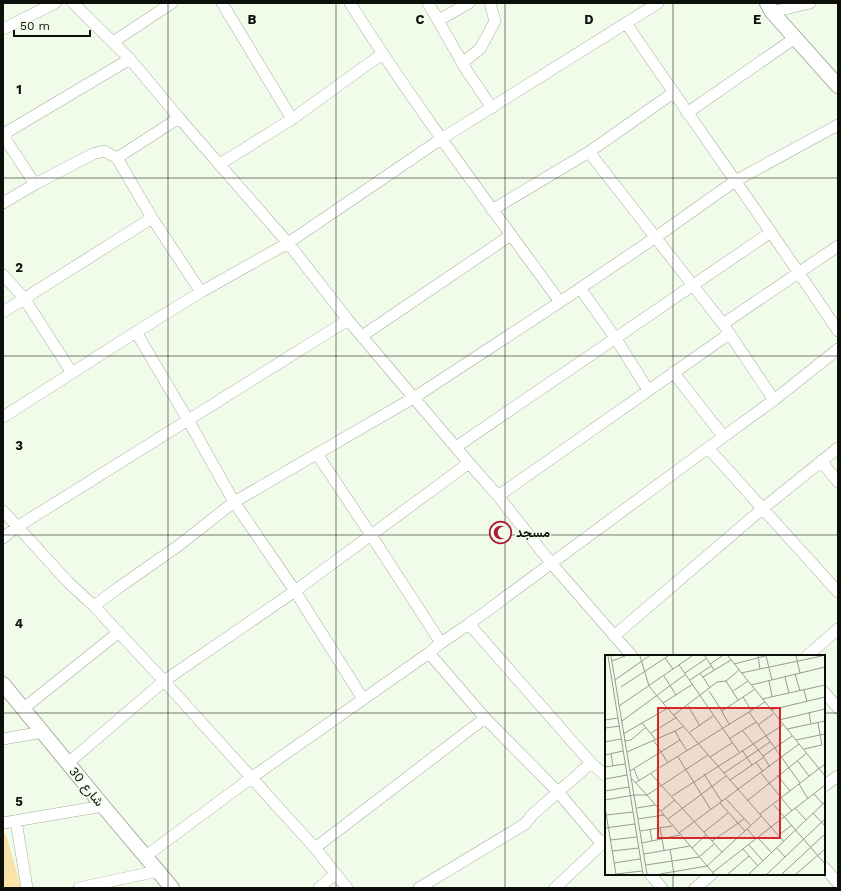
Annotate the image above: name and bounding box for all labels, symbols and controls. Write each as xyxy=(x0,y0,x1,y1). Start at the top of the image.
scale bar xyxy=(14,12,90,38)
text: B xyxy=(248,12,257,27)
text: C xyxy=(416,12,425,27)
text: D xyxy=(584,12,594,27)
text: E xyxy=(753,12,761,27)
text: 50 m xyxy=(20,19,50,33)
text: 1 xyxy=(16,82,22,97)
text: 2 xyxy=(15,260,23,275)
text: 3 xyxy=(15,438,23,453)
mosque icon: مسجد xyxy=(488,519,514,545)
place label: مسجد xyxy=(516,525,550,540)
text: 4 xyxy=(15,616,24,631)
inset map xyxy=(605,655,825,875)
street label: شارع 30 xyxy=(65,764,107,810)
text: 5 xyxy=(15,794,23,809)

